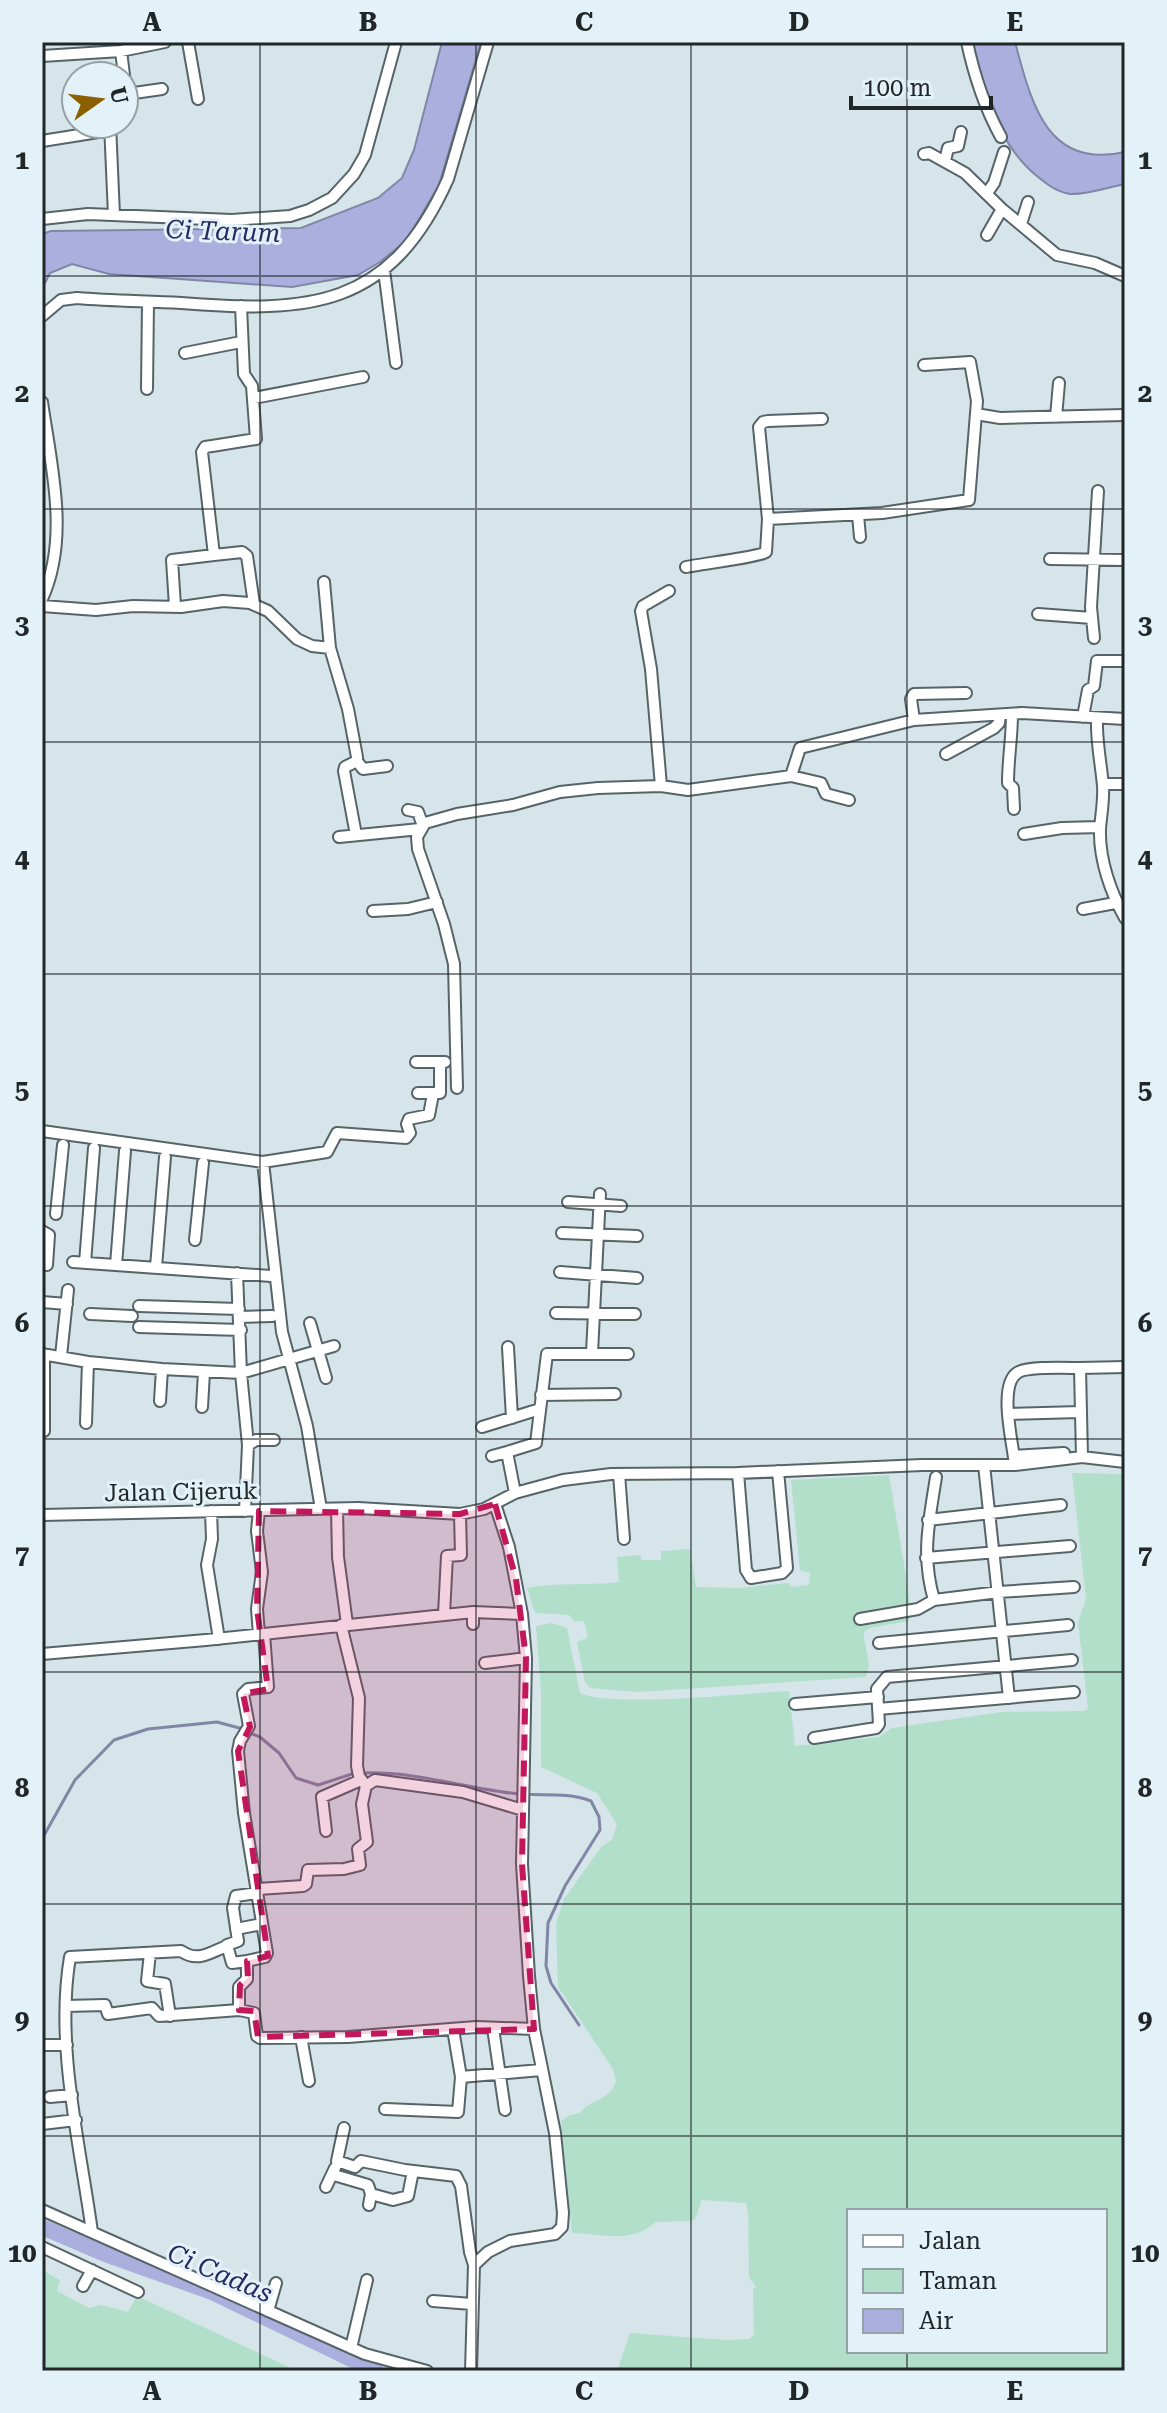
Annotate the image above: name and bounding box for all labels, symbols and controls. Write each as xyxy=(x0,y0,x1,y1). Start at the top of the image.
text: A xyxy=(143,7,162,37)
text: B xyxy=(359,7,377,37)
text: C xyxy=(575,7,593,37)
text: D xyxy=(789,7,809,37)
text: E xyxy=(1007,7,1023,37)
north arrow xyxy=(60,60,140,140)
scale bar xyxy=(851,60,991,110)
text: 100 m xyxy=(863,74,931,102)
text: U xyxy=(105,84,133,107)
text: 1 xyxy=(15,145,29,175)
text: 1 xyxy=(1138,145,1152,175)
water label: Ci Tarum xyxy=(165,214,281,248)
text: 2 xyxy=(15,378,29,408)
text: 2 xyxy=(1138,378,1152,408)
text: 3 xyxy=(15,610,29,640)
text: 3 xyxy=(1138,610,1152,640)
text: 4 xyxy=(15,843,30,873)
text: 4 xyxy=(1138,843,1153,873)
text: 5 xyxy=(15,1075,29,1105)
text: 5 xyxy=(1138,1075,1152,1105)
text: 6 xyxy=(15,1308,29,1338)
text: 6 xyxy=(1138,1308,1152,1338)
street label: Jalan Cijeruk xyxy=(104,1477,258,1507)
text: 7 xyxy=(15,1540,29,1570)
text: 7 xyxy=(1138,1540,1152,1570)
text: 8 xyxy=(15,1773,30,1803)
text: 8 xyxy=(1138,1773,1153,1803)
text: 9 xyxy=(15,2005,29,2035)
text: 9 xyxy=(1138,2005,1152,2035)
legend xyxy=(847,2209,1107,2353)
text: Jalan xyxy=(919,2227,981,2255)
text: 10 xyxy=(7,2238,37,2268)
water label: Ci Cadas xyxy=(163,2238,277,2308)
text: 10 xyxy=(1130,2238,1160,2268)
text: Taman xyxy=(919,2267,997,2295)
text: Air xyxy=(919,2307,953,2335)
text: A xyxy=(143,2376,162,2406)
text: B xyxy=(359,2376,377,2406)
text: C xyxy=(575,2376,593,2406)
text: D xyxy=(789,2376,809,2406)
text: E xyxy=(1007,2376,1023,2406)

